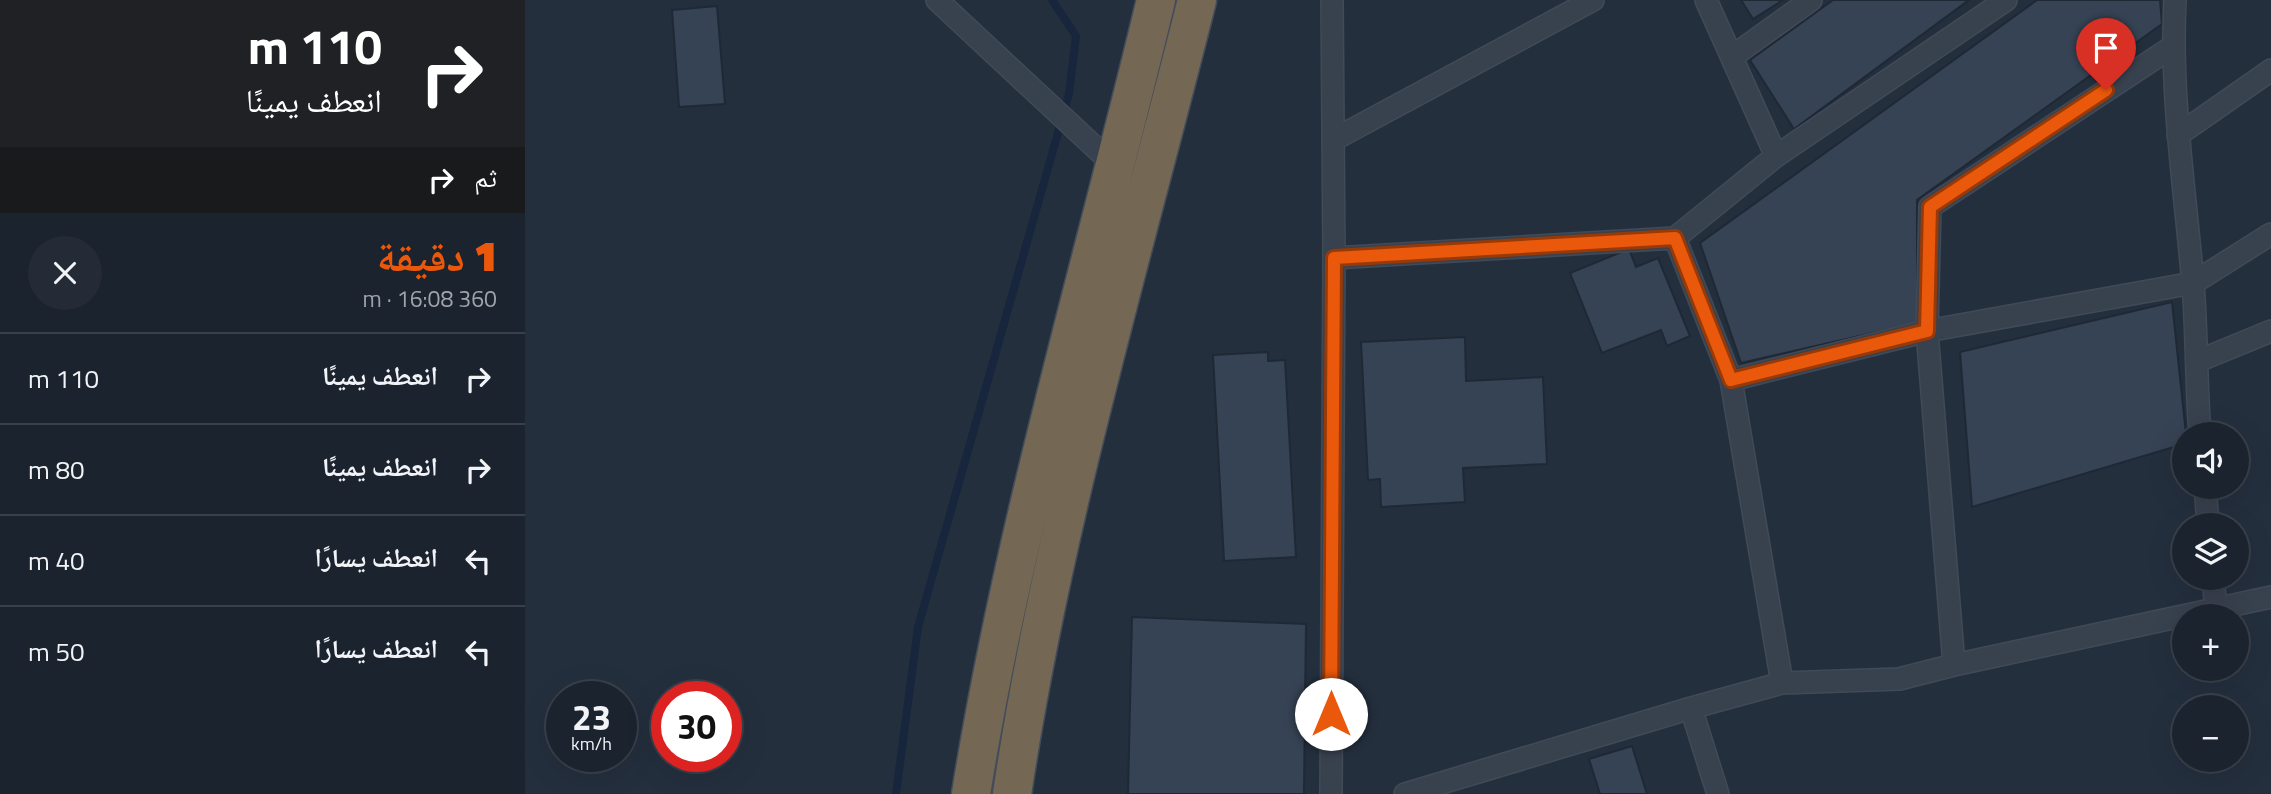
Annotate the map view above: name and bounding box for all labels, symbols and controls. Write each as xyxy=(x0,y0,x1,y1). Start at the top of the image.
text: 110 m xyxy=(248,8,382,83)
pin xyxy=(2076,18,2136,90)
icon: right xyxy=(406,28,497,119)
icon: arrive xyxy=(2087,29,2125,67)
text: انعطف يمينًا xyxy=(246,76,382,124)
text: ثم xyxy=(474,158,497,197)
icon: right xyxy=(422,161,460,199)
text: 1 دقيقة xyxy=(377,223,497,287)
button: close xyxy=(28,236,102,310)
text: 360 m · 16:08 xyxy=(362,281,497,316)
text: انعطف يمينًا xyxy=(322,356,438,395)
text: 110 m xyxy=(28,359,99,398)
icon: right xyxy=(459,360,497,398)
map controls xyxy=(2172,422,2249,772)
button: sound xyxy=(2172,422,2249,499)
text: انعطف يمينًا xyxy=(322,447,438,486)
text: 80 m xyxy=(28,450,85,489)
icon: right xyxy=(459,451,497,489)
button: layers xyxy=(2172,513,2249,590)
text: انعطف يسارًا xyxy=(314,538,438,577)
text: 40 m xyxy=(28,541,85,580)
icon: left xyxy=(459,542,497,580)
button: + xyxy=(2172,604,2249,681)
text: انعطف يسارًا xyxy=(314,629,438,668)
text: 50 m xyxy=(28,632,85,671)
icon: left xyxy=(459,633,497,671)
position arrow xyxy=(1294,677,1368,751)
speed limit sign: 30 xyxy=(651,681,742,772)
text: 23 xyxy=(572,690,611,744)
button: − xyxy=(2172,695,2249,772)
text: km/h xyxy=(571,730,612,757)

